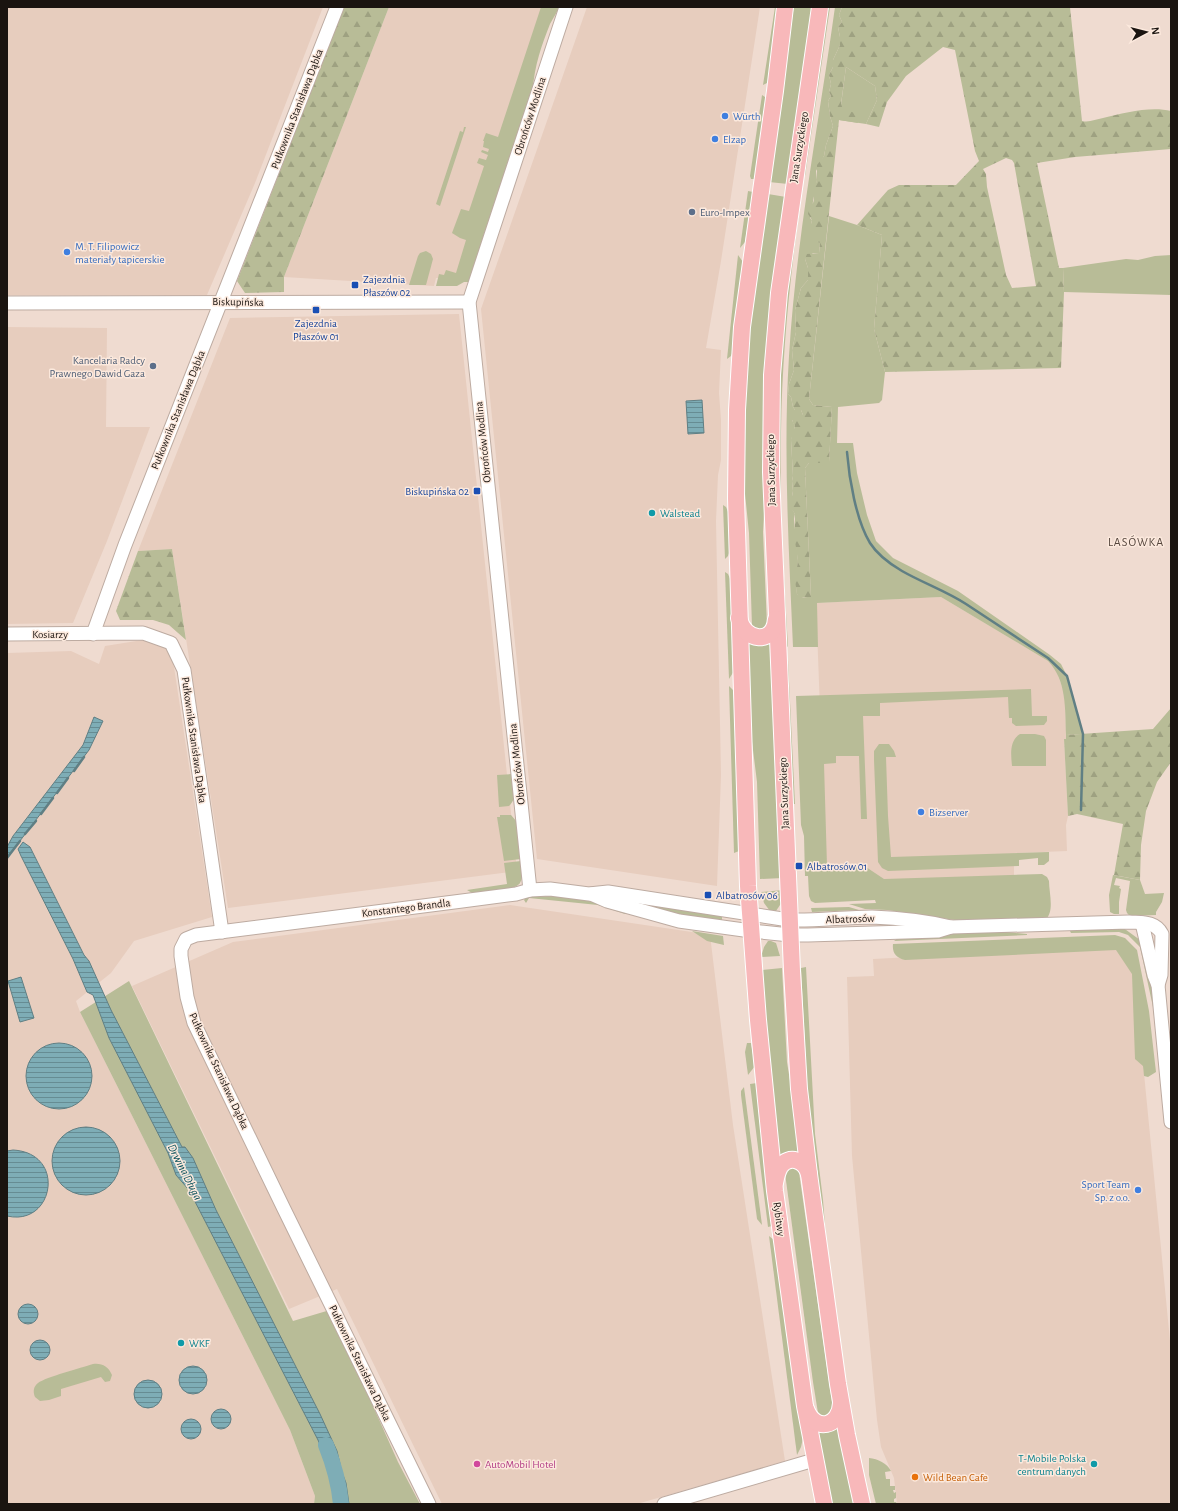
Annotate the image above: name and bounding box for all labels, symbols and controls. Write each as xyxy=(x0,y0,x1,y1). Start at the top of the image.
north arrow xyxy=(1126,12,1166,52)
text: N xyxy=(1150,26,1161,35)
street label: Pułkownika Stanisława Dąbka xyxy=(269,48,325,170)
street label: Obrońców Modlina xyxy=(512,76,548,156)
marker: Würth xyxy=(720,111,730,121)
place label: Würth xyxy=(733,111,761,122)
street label: Jana Surzyckiego xyxy=(788,111,810,183)
marker: Elzap xyxy=(710,134,720,144)
place label: Elzap xyxy=(723,134,747,145)
marker: Euro-Impex xyxy=(687,207,697,217)
place label: Euro-Impex xyxy=(700,207,750,218)
place label: M. T. Filipowicz materiały tapicerskie xyxy=(75,241,165,265)
marker: M. T. Filipowicz materiały tapicerskie xyxy=(62,247,72,257)
place label: Zajezdnia Płaszów 02 xyxy=(363,274,410,298)
marker: Zajezdnia Płaszów 02 xyxy=(350,280,360,290)
street label: Biskupińska xyxy=(212,296,264,308)
marker: Zajezdnia Płaszów 01 xyxy=(311,305,321,315)
place label: Zajezdnia Płaszów 01 xyxy=(293,318,339,342)
street label: Pułkownika Stanisława Dąbka xyxy=(149,349,207,471)
place label: Kancelaria Radcy Prawnego Dawid Gaza xyxy=(50,355,145,379)
marker: Kancelaria Radcy Prawnego Dawid Gaza xyxy=(148,361,158,371)
street label: Obrońców Modlina xyxy=(473,401,493,483)
street label: Jana Surzyckiego xyxy=(765,434,777,506)
place label: Biskupińska 02 xyxy=(405,486,469,497)
marker: Biskupińska 02 xyxy=(472,486,482,496)
marker: Walstead xyxy=(647,508,657,518)
place label: Walstead xyxy=(660,508,701,519)
district label: LASÓWKA xyxy=(1108,535,1164,548)
street label: Kosiarzy xyxy=(32,629,68,640)
street label: Pułkownika Stanisława Dąbka xyxy=(180,676,208,804)
street label: Obrońców Modlina xyxy=(507,723,527,805)
street label: Jana Surzyckiego xyxy=(777,757,791,829)
marker: Bizserver xyxy=(916,807,926,817)
place label: Bizserver xyxy=(929,807,968,818)
marker: Albatrosów 01 xyxy=(794,861,804,871)
place label: Albatrosów 01 xyxy=(807,861,867,872)
marker: Albatrosów 06 xyxy=(703,890,713,900)
place label: Albatrosów 06 xyxy=(716,890,778,901)
street label: Konstantego Brandla xyxy=(361,897,451,919)
street label: Albatrosów xyxy=(825,913,875,925)
street label: Pułkownika Stanisława Dąbka xyxy=(187,1011,251,1131)
water label: Drwina Długa xyxy=(166,1142,204,1202)
place label: Sport Team Sp. z o.o. xyxy=(1082,1179,1130,1203)
marker: Sport Team Sp. z o.o. xyxy=(1133,1185,1143,1195)
street label: Rybitwy xyxy=(771,1201,787,1237)
street label: Pułkownika Stanisława Dąbka xyxy=(327,1303,393,1423)
marker: WKF xyxy=(176,1338,186,1348)
place label: WKF xyxy=(189,1338,210,1349)
place label: T‑Mobile Polska centrum danych xyxy=(1017,1453,1086,1477)
marker: AutoMobil Hotel xyxy=(472,1459,482,1469)
place label: AutoMobil Hotel xyxy=(485,1459,556,1470)
marker: T‑Mobile Polska centrum danych xyxy=(1089,1459,1099,1469)
marker: Wild Bean Cafe xyxy=(910,1472,920,1482)
place label: Wild Bean Cafe xyxy=(923,1472,988,1483)

